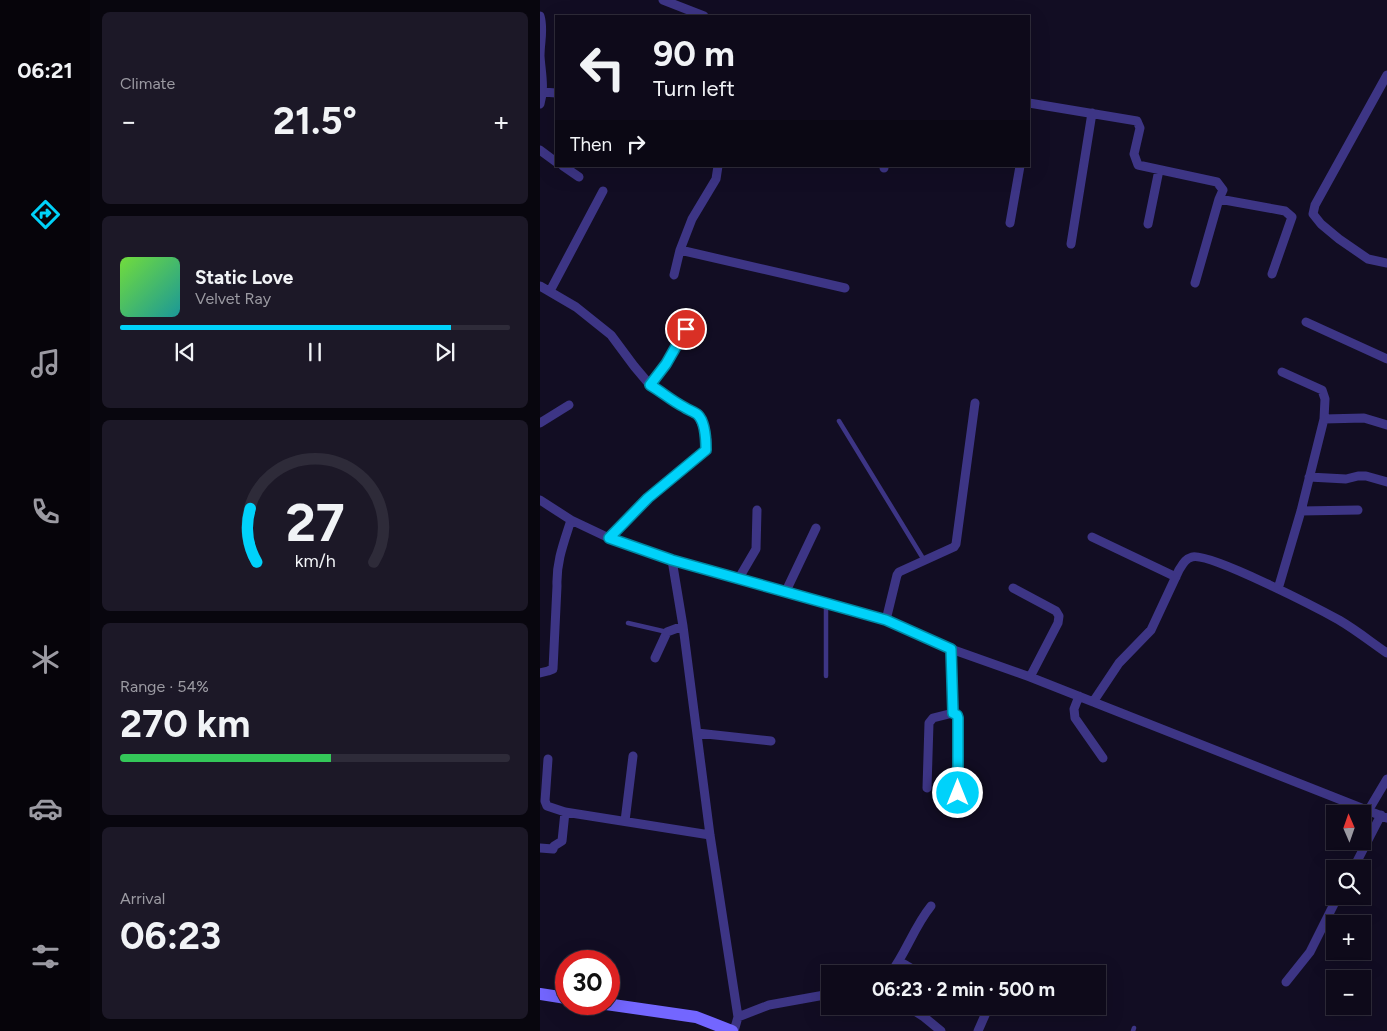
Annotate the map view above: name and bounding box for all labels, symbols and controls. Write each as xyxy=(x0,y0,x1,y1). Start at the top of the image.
text: 90 m xyxy=(653,33,735,75)
icon: left xyxy=(570,35,635,100)
text: 06:21 xyxy=(17,57,73,84)
text: Climate xyxy=(120,74,175,93)
text: Turn left xyxy=(653,75,735,102)
text: 21.5° xyxy=(273,98,357,144)
text: − xyxy=(120,104,137,138)
text: + xyxy=(493,104,510,138)
icon: right xyxy=(622,130,650,158)
text: Then xyxy=(570,133,612,156)
icon: directions xyxy=(28,197,63,232)
text: Static Love xyxy=(195,266,293,289)
text: Velvet Ray xyxy=(195,289,271,308)
pin xyxy=(665,308,707,350)
icon: arrive xyxy=(672,315,700,343)
icon: previous xyxy=(171,338,199,366)
icon: pause xyxy=(301,338,329,366)
icon: next xyxy=(431,338,459,366)
icon: music xyxy=(28,346,63,381)
text: 27 xyxy=(285,492,345,554)
icon: phone xyxy=(28,494,63,529)
text: km/h xyxy=(295,550,335,571)
icon: climate xyxy=(28,642,63,677)
text: Range · 54% xyxy=(120,677,209,696)
text: 270 km xyxy=(120,701,250,747)
position arrow xyxy=(931,766,983,818)
icon: car xyxy=(28,791,63,826)
north arrow xyxy=(1326,805,1371,850)
map controls xyxy=(1326,805,1371,1015)
button: search xyxy=(1326,860,1371,905)
text: Arrival xyxy=(120,889,165,908)
text: 06:23 xyxy=(120,913,221,959)
button: + xyxy=(1326,915,1371,960)
icon: filters xyxy=(28,939,63,974)
speed limit sign: 30 xyxy=(555,950,620,1015)
button: − xyxy=(1326,970,1371,1015)
text: 06:23 · 2 min · 500 m xyxy=(872,978,1055,1001)

